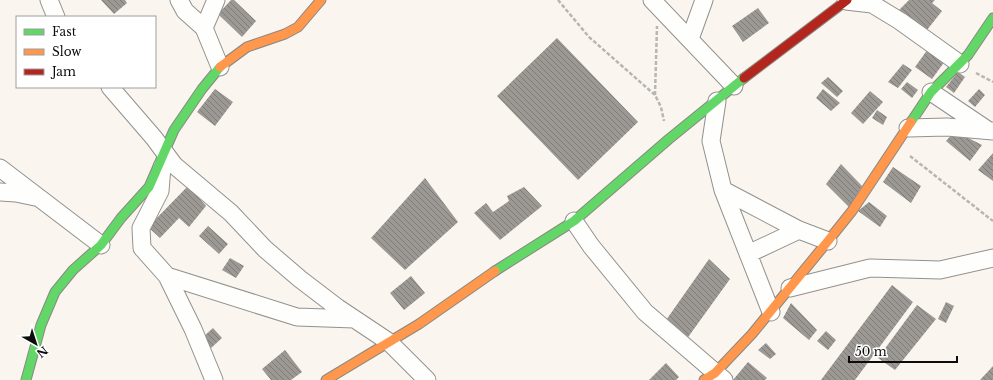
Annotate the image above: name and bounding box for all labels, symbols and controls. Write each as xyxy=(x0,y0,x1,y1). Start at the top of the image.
legend xyxy=(16,16,156,88)
text: Fast xyxy=(52,24,77,39)
text: Slow xyxy=(52,44,82,59)
text: Jam xyxy=(50,64,76,79)
north arrow xyxy=(16,324,56,364)
scale bar xyxy=(849,338,957,364)
text: N xyxy=(33,343,51,361)
text: 50 m xyxy=(855,344,887,359)

